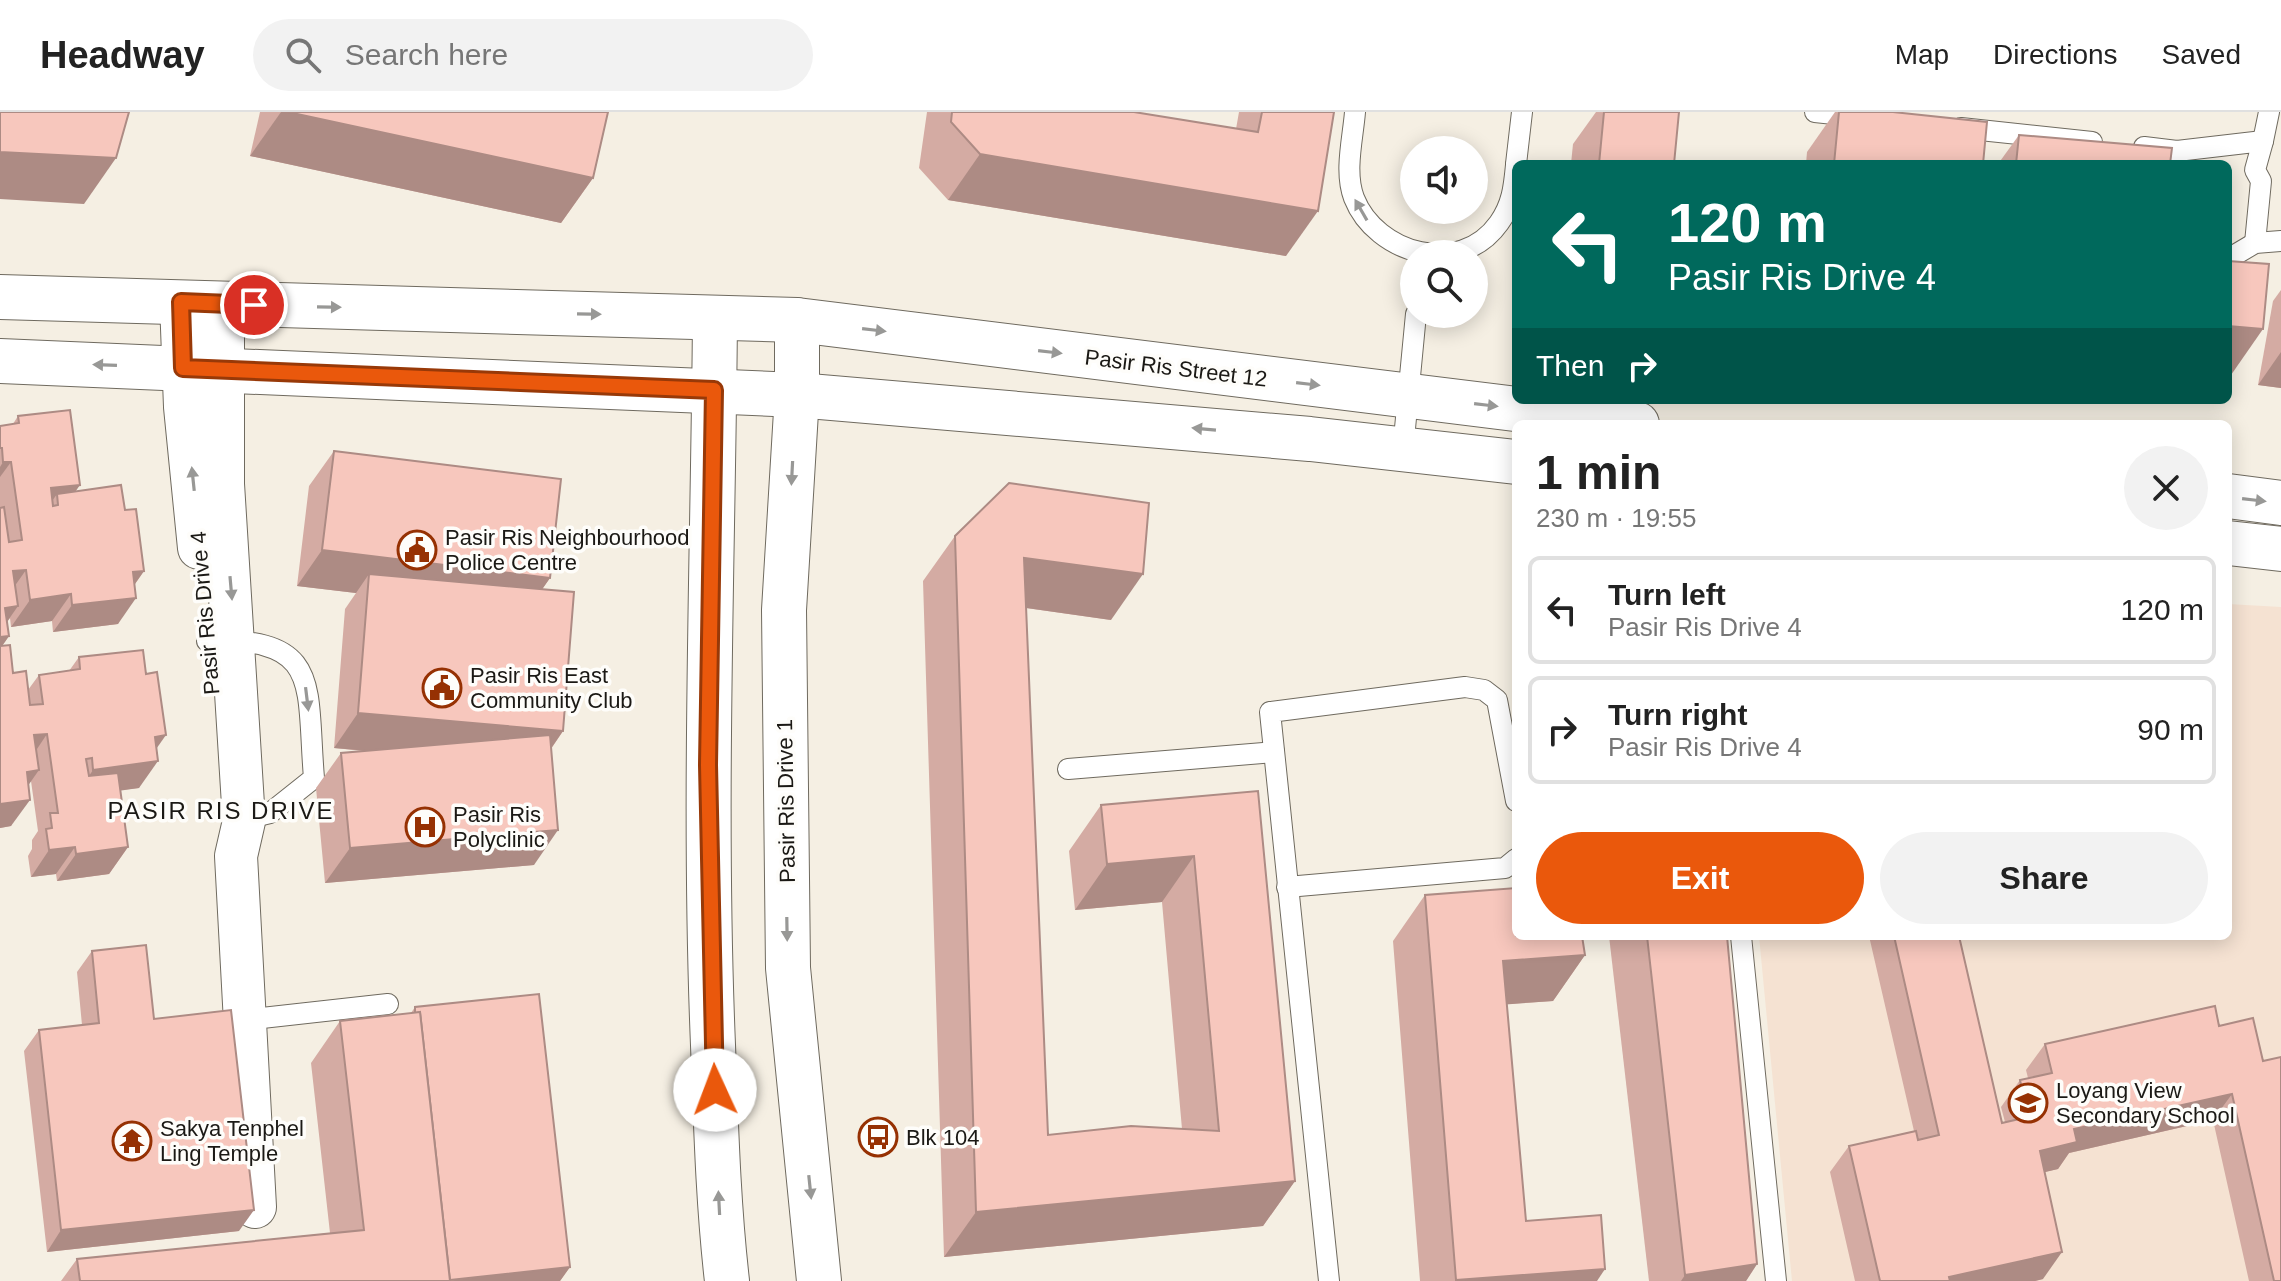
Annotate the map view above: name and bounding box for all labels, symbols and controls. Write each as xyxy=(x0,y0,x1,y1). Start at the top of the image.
search box xyxy=(253,19,813,91)
icon: search xyxy=(281,33,325,77)
text: Headway xyxy=(40,34,205,76)
text: Search here xyxy=(345,38,508,71)
text: Map xyxy=(1895,39,1949,70)
text: Directions xyxy=(1993,39,2118,70)
text: Saved xyxy=(2162,39,2241,70)
map controls xyxy=(1400,136,1488,328)
button: sound xyxy=(1400,136,1488,224)
text: 120 m xyxy=(1668,191,1827,254)
icon: left xyxy=(1536,192,1640,296)
one-way arrow xyxy=(1354,199,1368,221)
button: search xyxy=(1400,240,1488,328)
text: Pasir Ris Drive 4 xyxy=(1668,257,1936,298)
pin xyxy=(220,271,288,339)
icon: arrive xyxy=(232,283,276,327)
one-way arrow xyxy=(317,300,342,313)
one-way arrow xyxy=(577,307,602,320)
one-way arrow xyxy=(862,323,887,336)
street label: Pasir Ris Street 12 xyxy=(1083,344,1269,392)
icon: right xyxy=(1620,344,1664,388)
one-way arrow xyxy=(1038,346,1063,359)
text: Then xyxy=(1536,349,1604,382)
one-way arrow xyxy=(92,358,117,371)
one-way arrow xyxy=(1296,377,1321,390)
one-way arrow xyxy=(1474,399,1499,412)
one-way arrow xyxy=(1191,423,1216,436)
text: 1 min xyxy=(1536,446,1661,499)
button: close xyxy=(2124,446,2208,530)
one-way arrow xyxy=(785,461,798,486)
one-way arrow xyxy=(186,466,199,491)
one-way arrow xyxy=(2242,493,2267,506)
text: 230 m · 19:55 xyxy=(1536,503,1696,533)
place label: Pasir Ris Neighbourhood Police Centre xyxy=(445,525,690,575)
public building icon: Pasir Ris Neighbourhood Police Centre xyxy=(396,529,438,571)
street label: Pasir Ris Drive 4 xyxy=(185,530,225,696)
one-way arrow xyxy=(225,576,238,601)
text: Turn left xyxy=(1608,578,1726,611)
icon: left xyxy=(1540,588,1584,632)
text: 120 m xyxy=(2121,593,2204,626)
text: Pasir Ris Drive 4 xyxy=(1608,612,1802,642)
place label: Pasir Ris East Community Club xyxy=(470,663,633,713)
public building icon: Pasir Ris East Community Club xyxy=(421,667,463,709)
one-way arrow xyxy=(300,687,313,712)
text: Turn right xyxy=(1608,698,1747,731)
icon: right xyxy=(1540,708,1584,752)
text: 90 m xyxy=(2137,713,2204,746)
street label: Pasir Ris Drive 1 xyxy=(772,719,800,883)
text: Pasir Ris Drive 4 xyxy=(1608,732,1802,762)
district label: PASIR RIS DRIVE xyxy=(108,797,334,824)
place label: Pasir Ris Polyclinic xyxy=(453,802,545,852)
hospital icon: Pasir Ris Polyclinic xyxy=(404,806,446,848)
button: Exit xyxy=(1536,832,1864,924)
button: Share xyxy=(1880,832,2208,924)
one-way arrow xyxy=(781,917,793,942)
position arrow xyxy=(673,1048,757,1132)
place label: Loyang View Secondary School xyxy=(2056,1078,2235,1128)
school or university icon: Loyang View Secondary School xyxy=(2007,1082,2049,1124)
place label: Sakya Tenphel Ling Temple xyxy=(160,1116,304,1166)
bus stop icon: Blk 104 xyxy=(857,1116,899,1158)
temple icon: Sakya Tenphel Ling Temple xyxy=(111,1120,153,1162)
place label: Blk 104 xyxy=(906,1125,979,1150)
one-way arrow xyxy=(804,1175,817,1200)
one-way arrow xyxy=(713,1190,726,1215)

